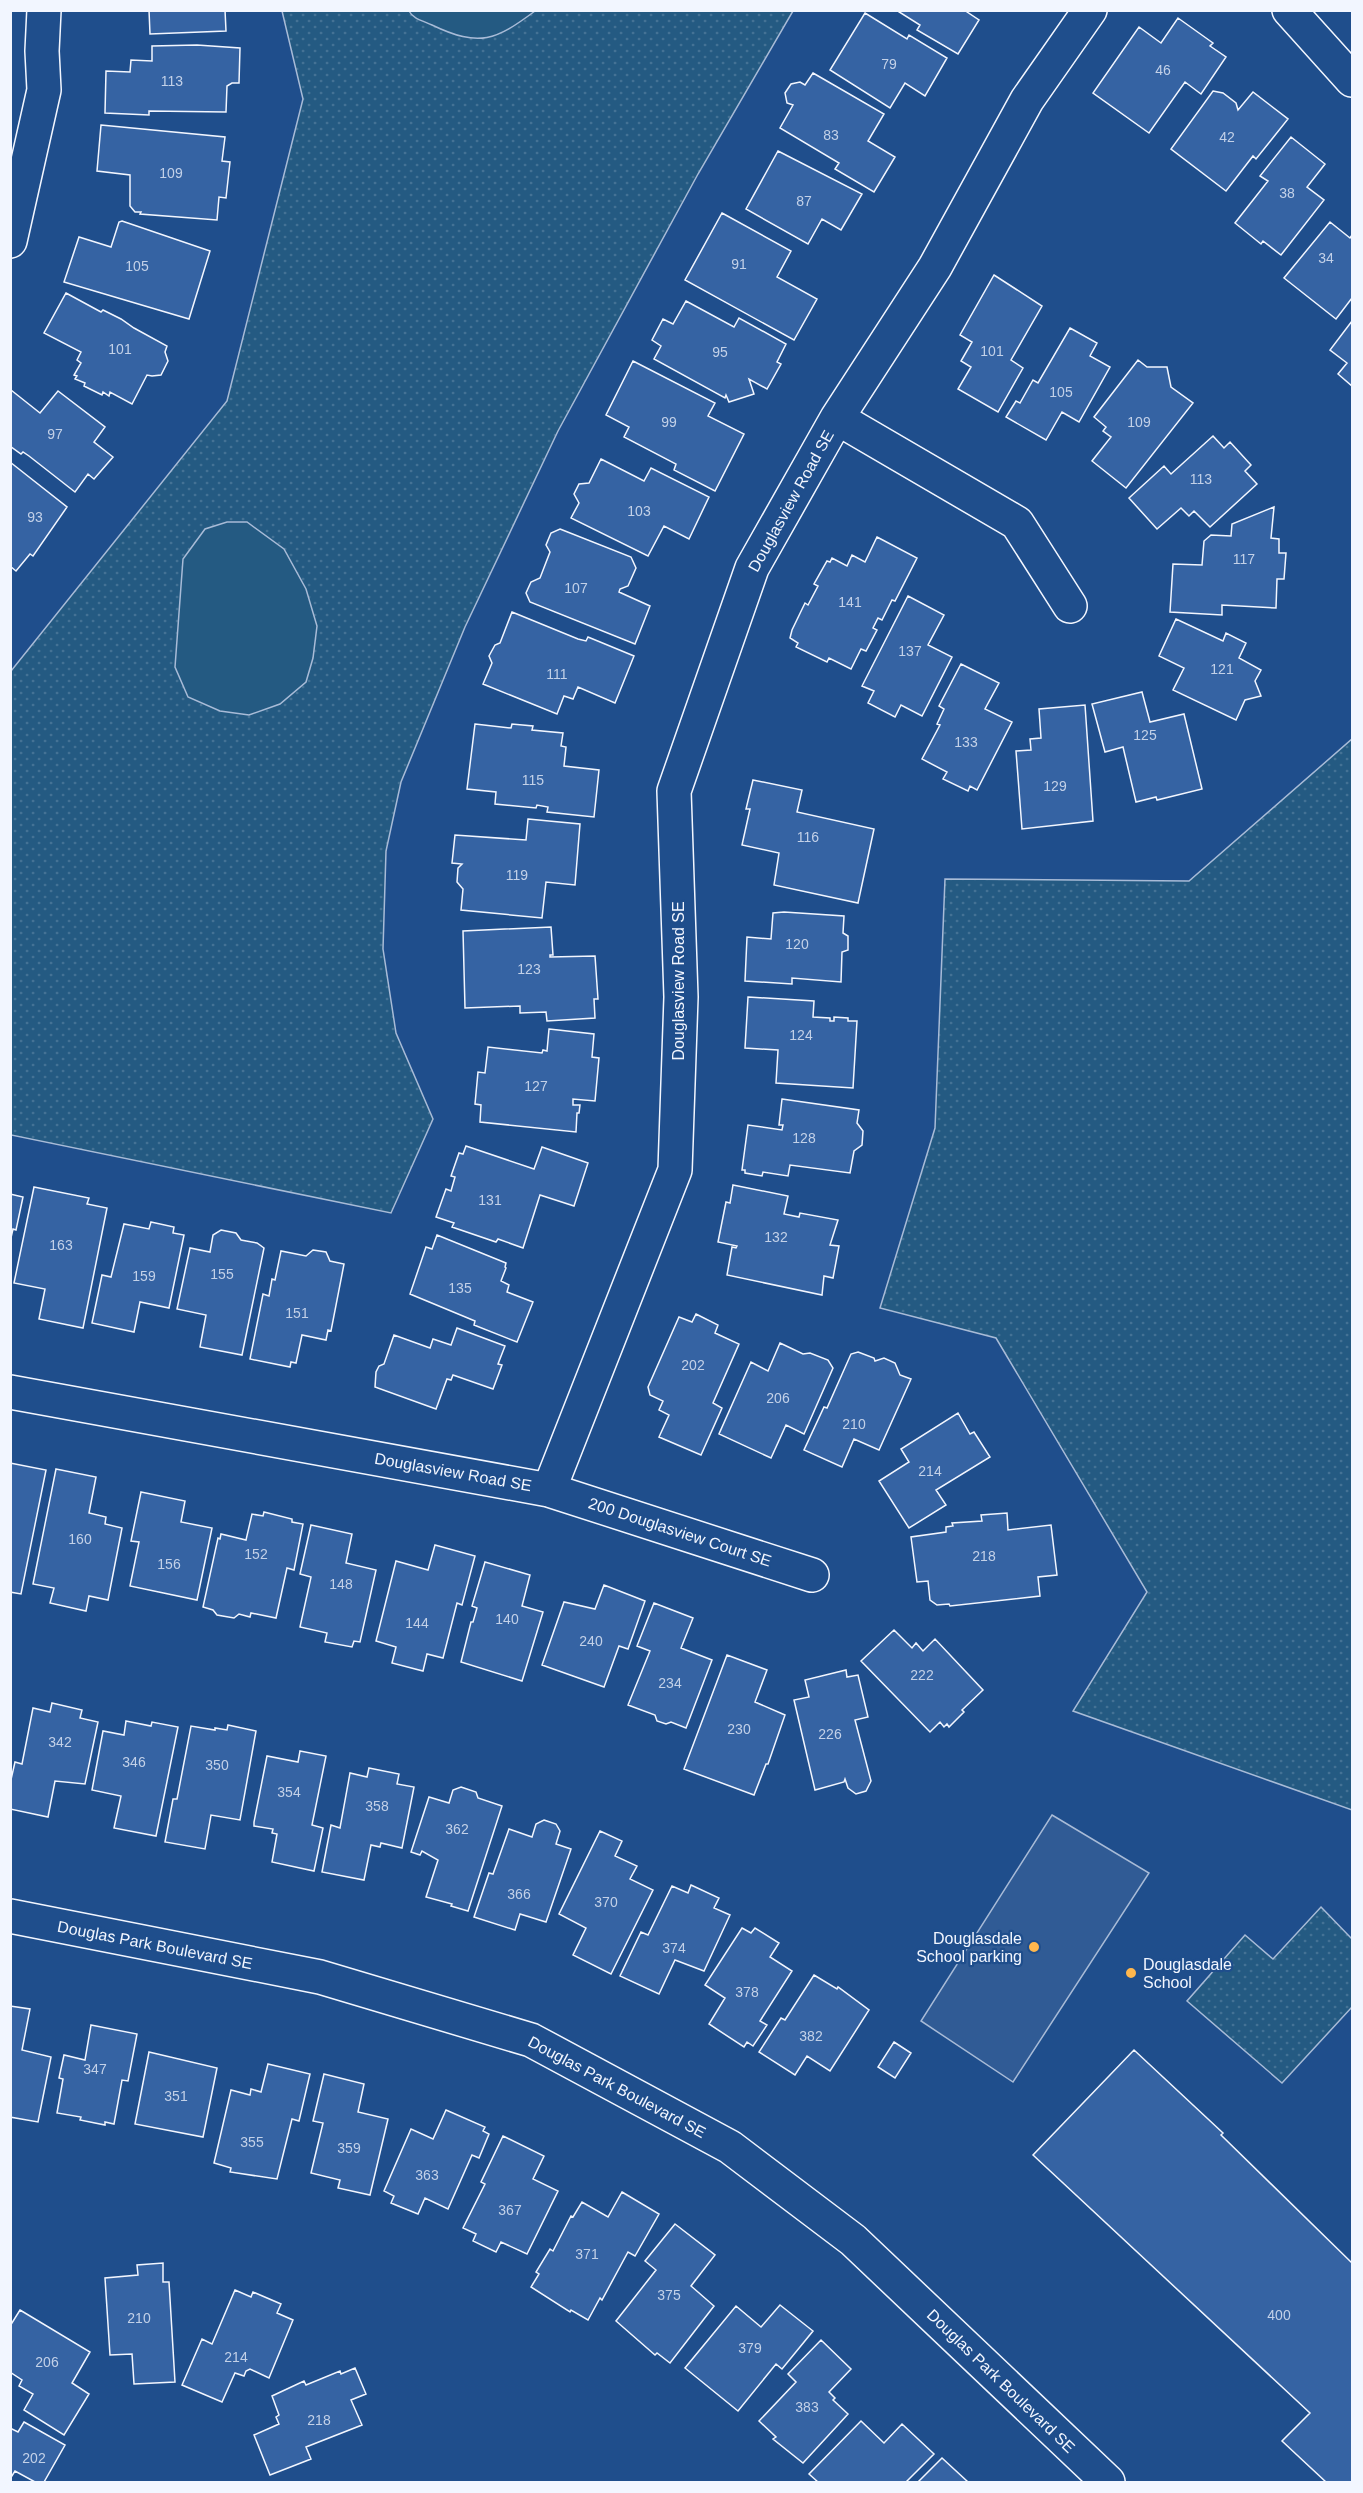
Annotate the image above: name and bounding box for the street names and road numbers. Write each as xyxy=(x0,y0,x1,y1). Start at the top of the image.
street label: Douglasview Road SE xyxy=(745,427,837,575)
street label: Douglasview Road SE xyxy=(670,901,687,1061)
street label: Douglasview Road SE xyxy=(373,1450,533,1494)
street label: 200 Douglasview Court SE xyxy=(586,1494,774,1570)
street label: Douglas Park Boulevard SE xyxy=(56,1918,254,1972)
street label: Douglas Park Boulevard SE xyxy=(525,2033,709,2141)
street label: Douglas Park Boulevard SE xyxy=(924,2306,1078,2456)

